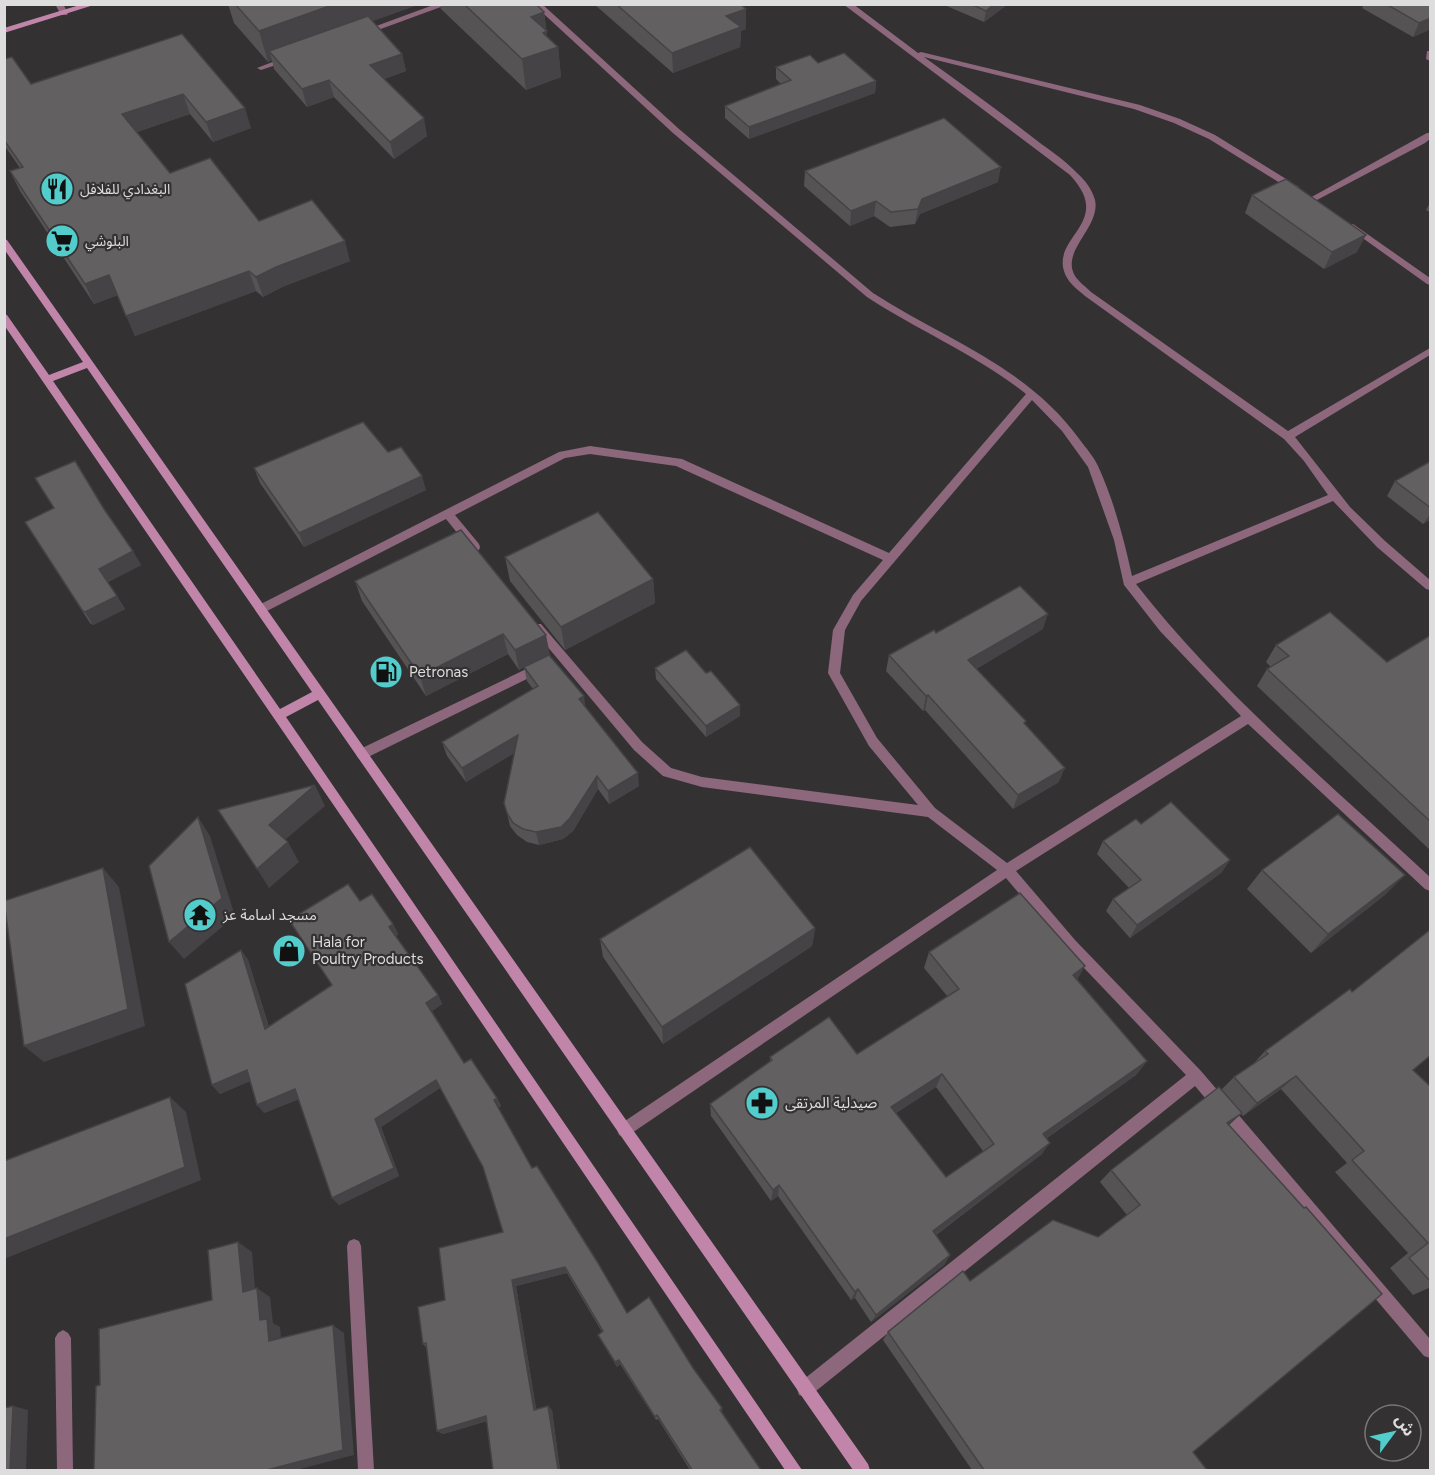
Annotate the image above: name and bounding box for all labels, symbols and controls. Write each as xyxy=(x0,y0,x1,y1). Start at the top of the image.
restaurant icon: البغدادي للفلافل xyxy=(39,171,75,207)
place label: البغدادي للفلافل xyxy=(80,181,170,200)
supermarket icon: البلوشي xyxy=(44,223,80,259)
place label: البلوشي xyxy=(85,233,129,252)
fuel station icon: Petronas xyxy=(368,654,404,690)
place label: Petronas xyxy=(409,663,468,681)
temple icon: مسجد اسامة عز xyxy=(182,897,218,933)
place label: مسجد اسامة عز xyxy=(222,906,317,924)
shop icon: Hala for Poultry Products xyxy=(271,933,307,969)
place label: Hala for Poultry Products xyxy=(312,933,424,968)
pharmacy icon: صيدلية المرتقى xyxy=(744,1085,780,1121)
place label: صيدلية المرتقى xyxy=(785,1094,877,1112)
north arrow xyxy=(1363,1403,1423,1463)
text: ش xyxy=(1391,1411,1419,1440)

